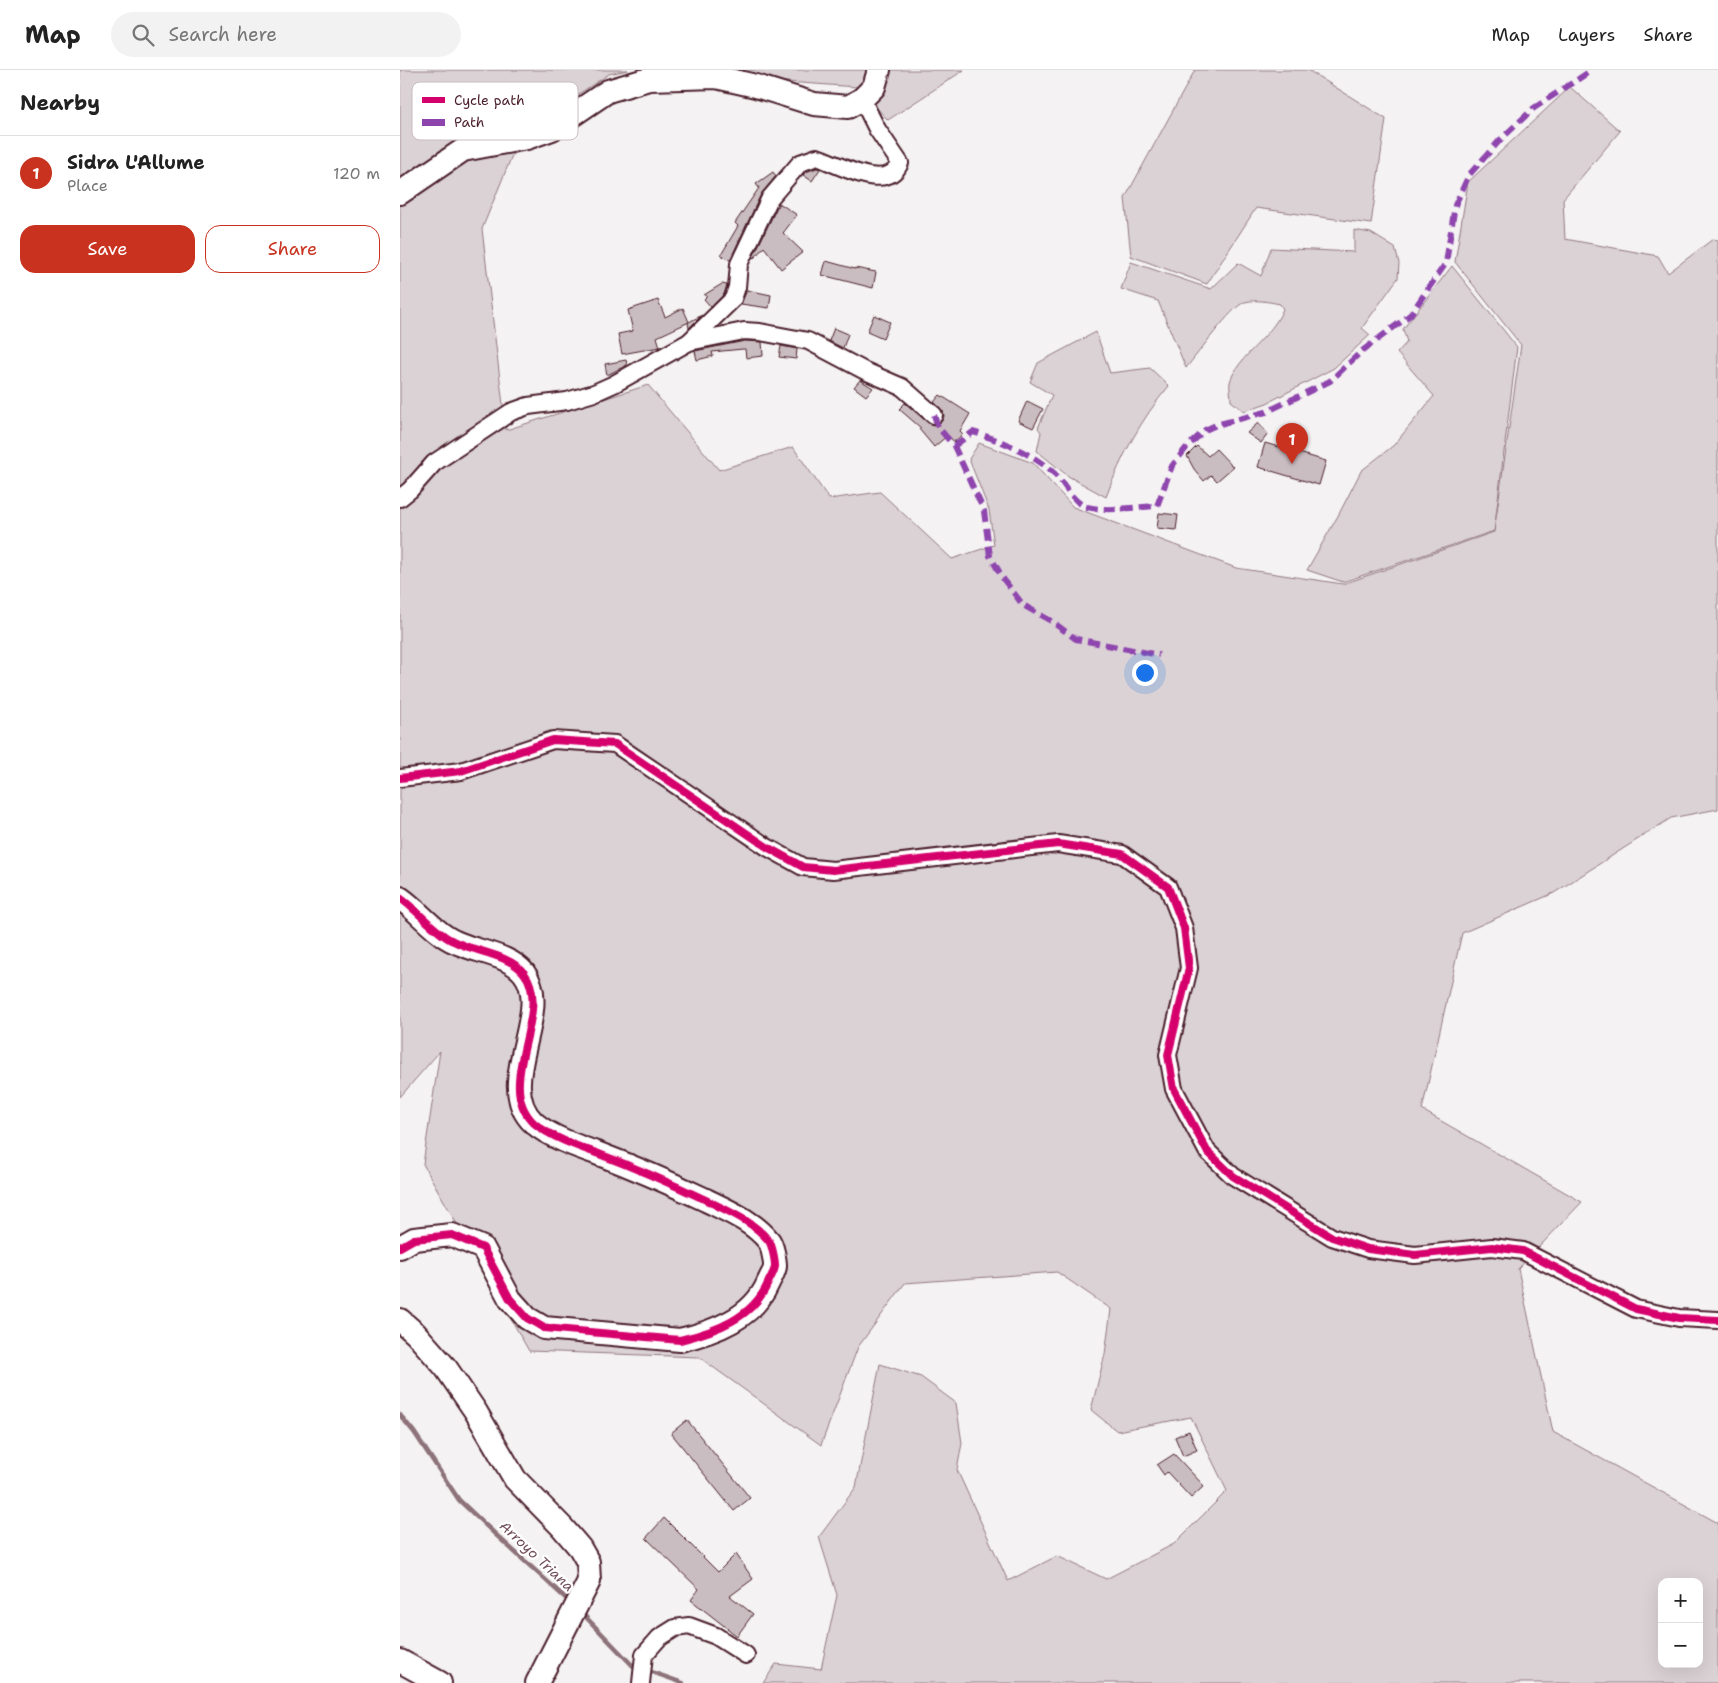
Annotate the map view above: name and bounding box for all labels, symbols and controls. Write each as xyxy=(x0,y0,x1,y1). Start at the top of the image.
search box xyxy=(111,12,461,57)
text: Map xyxy=(25,19,81,51)
icon: search xyxy=(129,21,157,49)
text: Search here xyxy=(169,22,277,47)
text: Map xyxy=(1492,23,1530,47)
text: Layers xyxy=(1558,23,1615,47)
text: Share xyxy=(1643,23,1693,47)
legend xyxy=(412,82,578,140)
text: Nearby xyxy=(20,89,100,117)
text: Cycle path xyxy=(454,91,525,109)
text: Path xyxy=(454,113,485,131)
text: Sidra L'Allume xyxy=(67,150,205,175)
text: 1 xyxy=(32,163,40,184)
text: 120 m xyxy=(333,163,380,184)
text: Place xyxy=(67,175,108,196)
button: Save xyxy=(20,225,195,273)
button: Share xyxy=(205,225,380,273)
pin: 1 xyxy=(1276,423,1308,464)
your location xyxy=(1132,660,1158,686)
water label: Arroyo Triana xyxy=(496,1517,578,1595)
map controls xyxy=(1658,1578,1703,1668)
button: + xyxy=(1658,1578,1703,1623)
button: − xyxy=(1658,1623,1703,1668)

